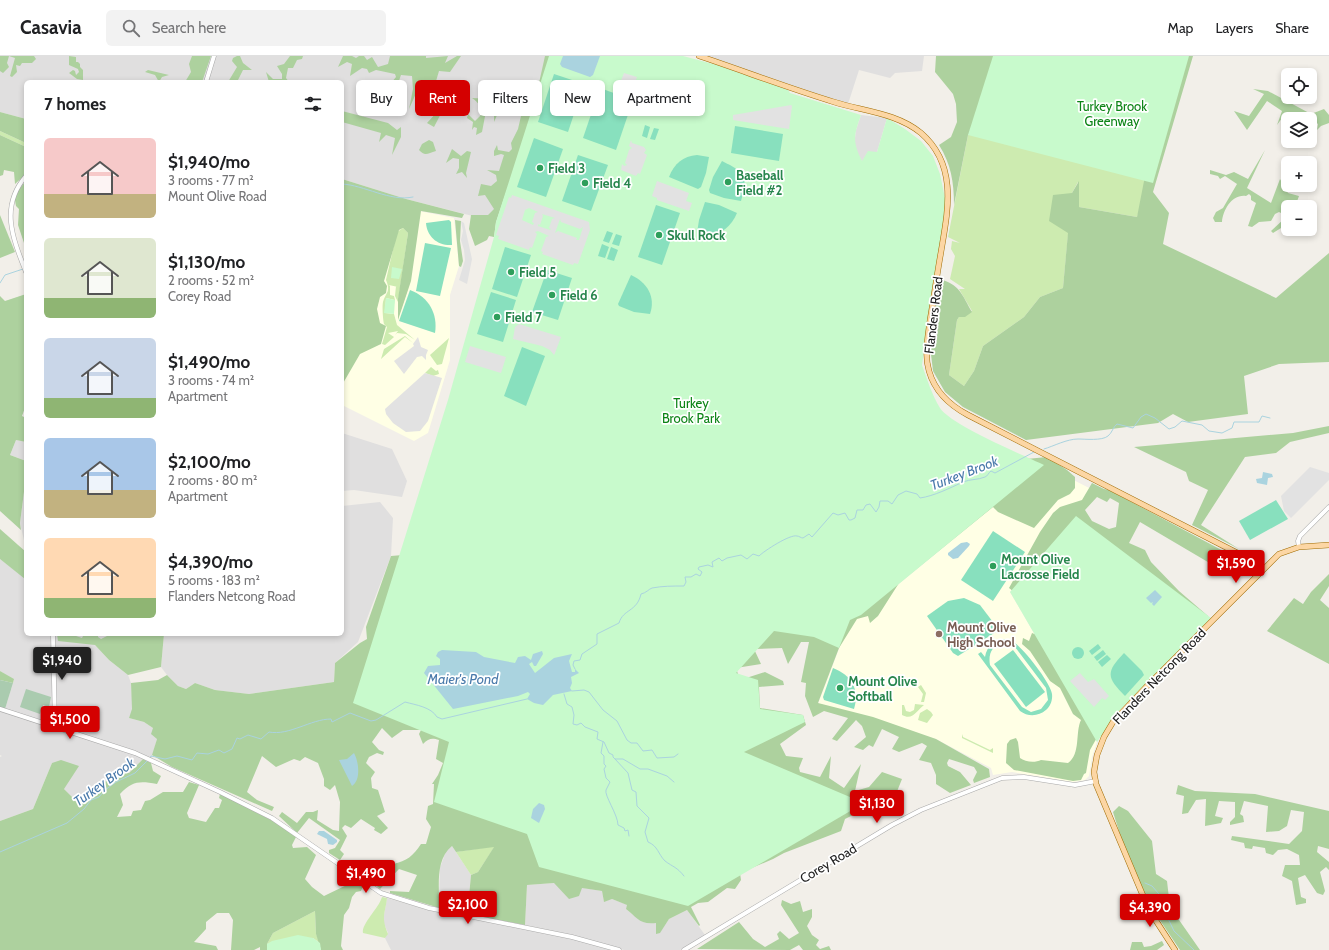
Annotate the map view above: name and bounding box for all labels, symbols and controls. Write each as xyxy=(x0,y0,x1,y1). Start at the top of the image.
search box xyxy=(106,10,386,46)
text: Casavia xyxy=(20,16,82,39)
icon: search xyxy=(120,17,142,39)
text: Search here xyxy=(152,19,226,37)
text: Map xyxy=(1168,19,1193,37)
text: Layers xyxy=(1215,19,1253,37)
text: Share xyxy=(1275,19,1309,37)
map controls xyxy=(1281,68,1317,236)
button: locate xyxy=(1281,68,1317,104)
chip: Buy xyxy=(356,80,407,116)
chip: Rent xyxy=(415,80,470,116)
chip: Filters xyxy=(478,80,542,116)
chip: New xyxy=(550,80,605,116)
chip: Apartment xyxy=(613,80,705,116)
icon: filters xyxy=(302,93,324,115)
text: 7 homes xyxy=(44,94,106,114)
park label: Turkey Brook Greenway xyxy=(1077,98,1147,129)
button: layers xyxy=(1281,112,1317,148)
text: $1,940/mo xyxy=(168,152,250,172)
icon: home xyxy=(76,154,124,202)
button: + xyxy=(1281,156,1317,192)
place label: Field 3 xyxy=(548,160,585,176)
marker: Field 3 xyxy=(535,163,545,173)
place label: Baseball Field #2 xyxy=(736,167,784,198)
text: 3 rooms · 77 m² xyxy=(168,172,254,188)
place label: Field 4 xyxy=(593,175,631,191)
marker: Baseball Field #2 xyxy=(723,177,733,187)
marker: Field 4 xyxy=(580,178,590,188)
text: Mount Olive Road xyxy=(168,188,267,204)
button: − xyxy=(1281,200,1317,236)
place label: Skull Rock xyxy=(667,227,726,243)
marker: Skull Rock xyxy=(654,230,664,240)
text: $1,130/mo xyxy=(168,252,245,272)
icon: home xyxy=(76,254,124,302)
place label: Field 5 xyxy=(519,264,556,280)
marker: Field 5 xyxy=(506,267,516,277)
text: 2 rooms · 52 m² xyxy=(168,272,254,288)
street label: Flanders Road xyxy=(920,275,946,355)
place label: Field 6 xyxy=(560,287,598,303)
text: Corey Road xyxy=(168,288,231,304)
marker: Field 6 xyxy=(547,290,557,300)
place label: Field 7 xyxy=(505,309,542,325)
marker: Field 7 xyxy=(492,312,502,322)
text: $1,490/mo xyxy=(168,352,250,372)
icon: home xyxy=(76,354,124,402)
text: 3 rooms · 74 m² xyxy=(168,372,254,388)
text: Apartment xyxy=(168,388,228,404)
park label: Turkey Brook Park xyxy=(662,395,720,426)
water label: Turkey Brook xyxy=(928,451,1001,494)
text: $2,100/mo xyxy=(168,452,251,472)
icon: home xyxy=(76,454,124,502)
text: 2 rooms · 80 m² xyxy=(168,472,257,488)
text: Apartment xyxy=(168,488,228,504)
pin: $1,590 xyxy=(1203,550,1269,584)
place label: Mount Olive Lacrosse Field xyxy=(1001,551,1079,582)
text: $4,390/mo xyxy=(168,552,253,572)
icon: home xyxy=(76,554,124,602)
text: $1,590 xyxy=(1217,555,1255,571)
marker: Mount Olive Lacrosse Field xyxy=(988,561,998,571)
text: 5 rooms · 183 m² xyxy=(168,572,260,588)
text: Flanders Netcong Road xyxy=(168,588,295,604)
place label: Mount Olive High School xyxy=(947,619,1016,650)
street label: Flanders Netcong Road xyxy=(1109,625,1209,727)
marker: Mount Olive High School xyxy=(934,629,944,639)
pin: $1,940 xyxy=(29,647,95,681)
text: $1,940 xyxy=(42,652,82,668)
water label: Maier's Pond xyxy=(427,670,499,688)
place label: Mount Olive Softball xyxy=(848,673,917,704)
marker: Mount Olive Softball xyxy=(835,683,845,693)
pin: $1,500 xyxy=(37,706,103,740)
text: $1,500 xyxy=(50,711,90,727)
water label: Turkey Brook xyxy=(70,753,139,810)
pin: $1,130 xyxy=(844,790,910,824)
text: $1,130 xyxy=(859,795,895,811)
street label: Corey Road xyxy=(797,840,859,886)
pin: $1,490 xyxy=(333,860,399,894)
text: $1,490 xyxy=(346,865,386,881)
pin: $2,100 xyxy=(435,891,501,925)
pin: $4,390 xyxy=(1117,894,1183,928)
text: $2,100 xyxy=(448,896,488,912)
text: $4,390 xyxy=(1129,899,1171,915)

